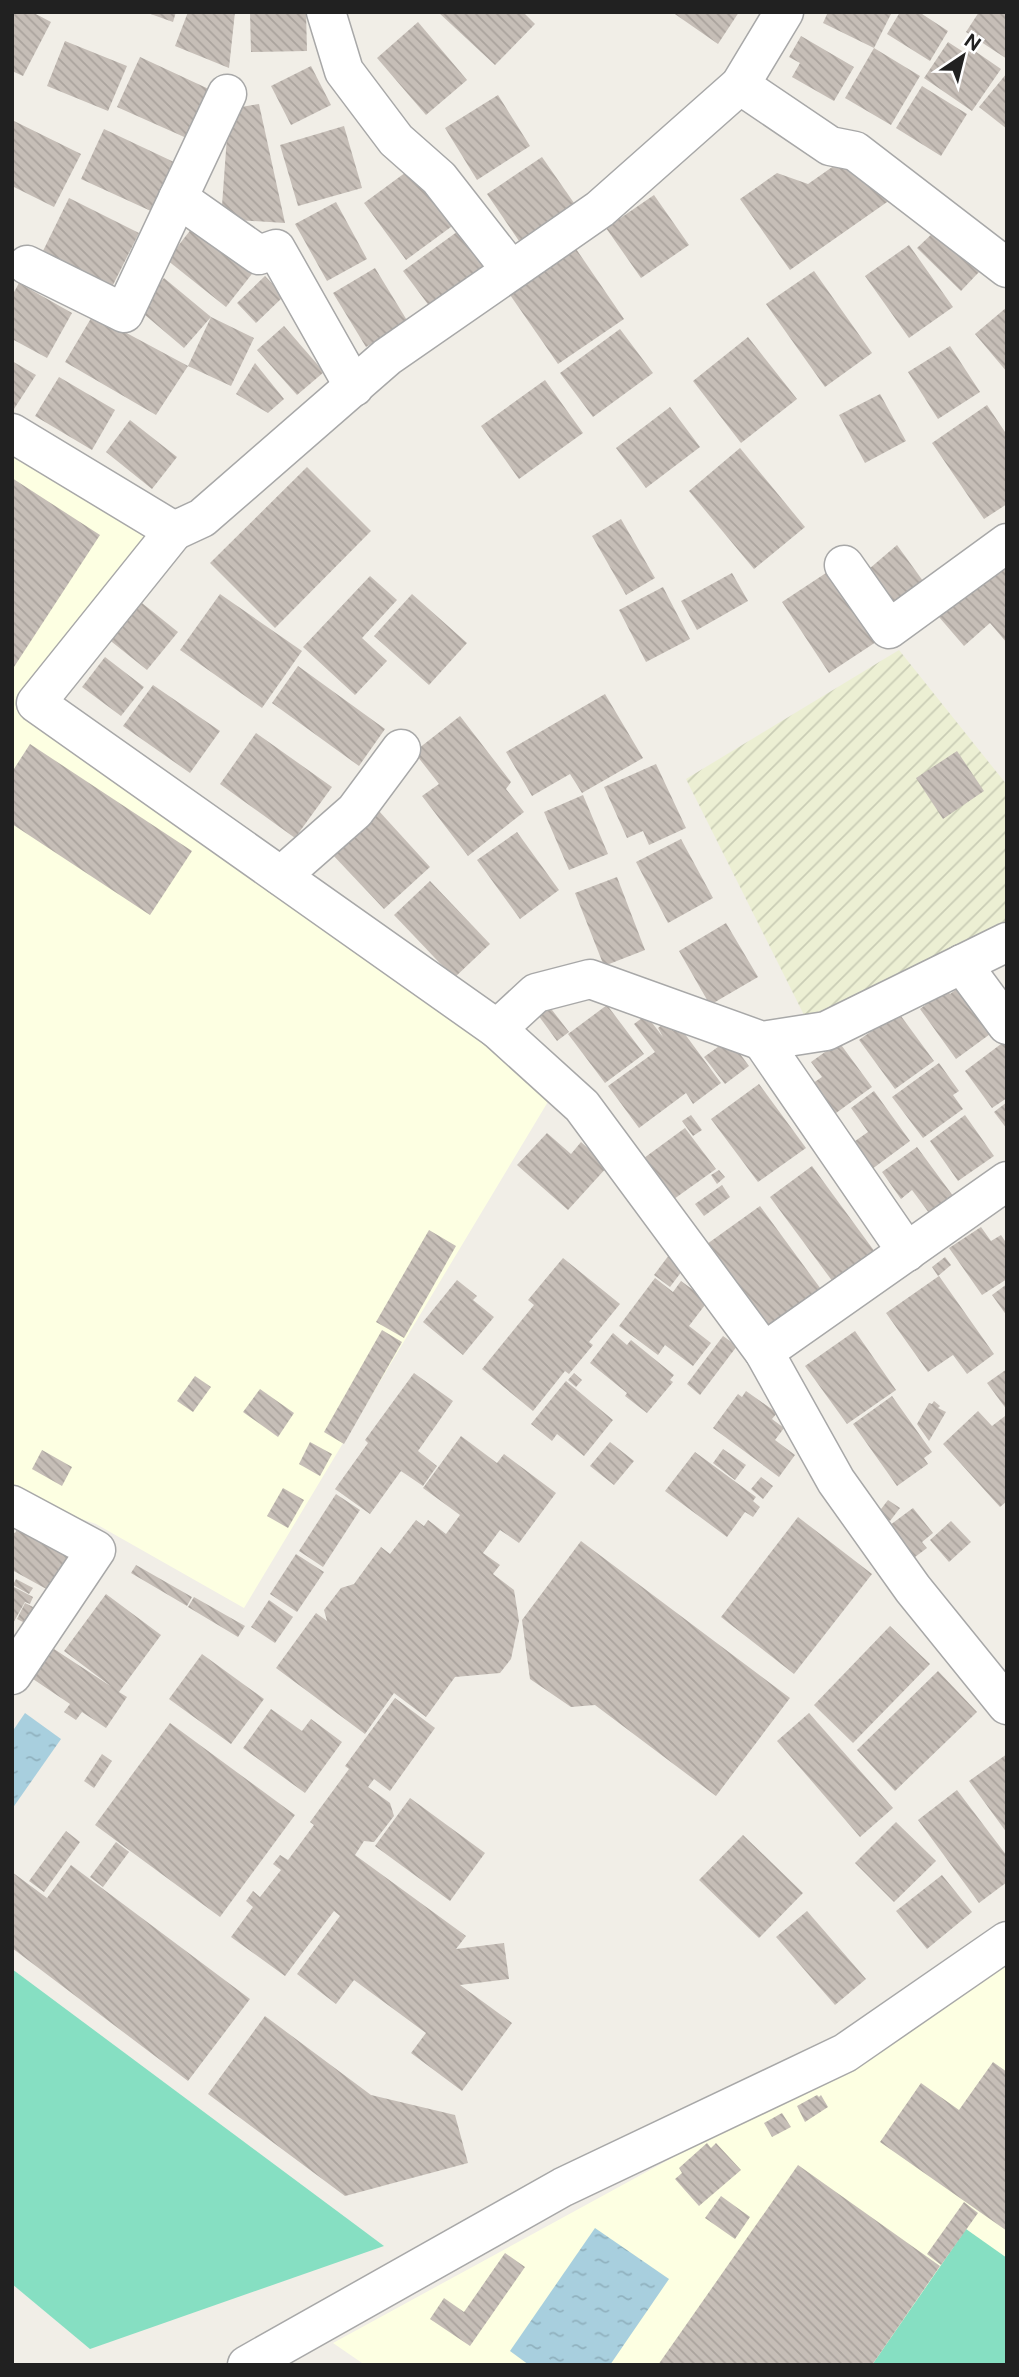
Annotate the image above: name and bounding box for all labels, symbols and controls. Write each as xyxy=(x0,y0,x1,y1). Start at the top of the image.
north arrow xyxy=(928,21,998,91)
text: N xyxy=(960,29,985,55)

